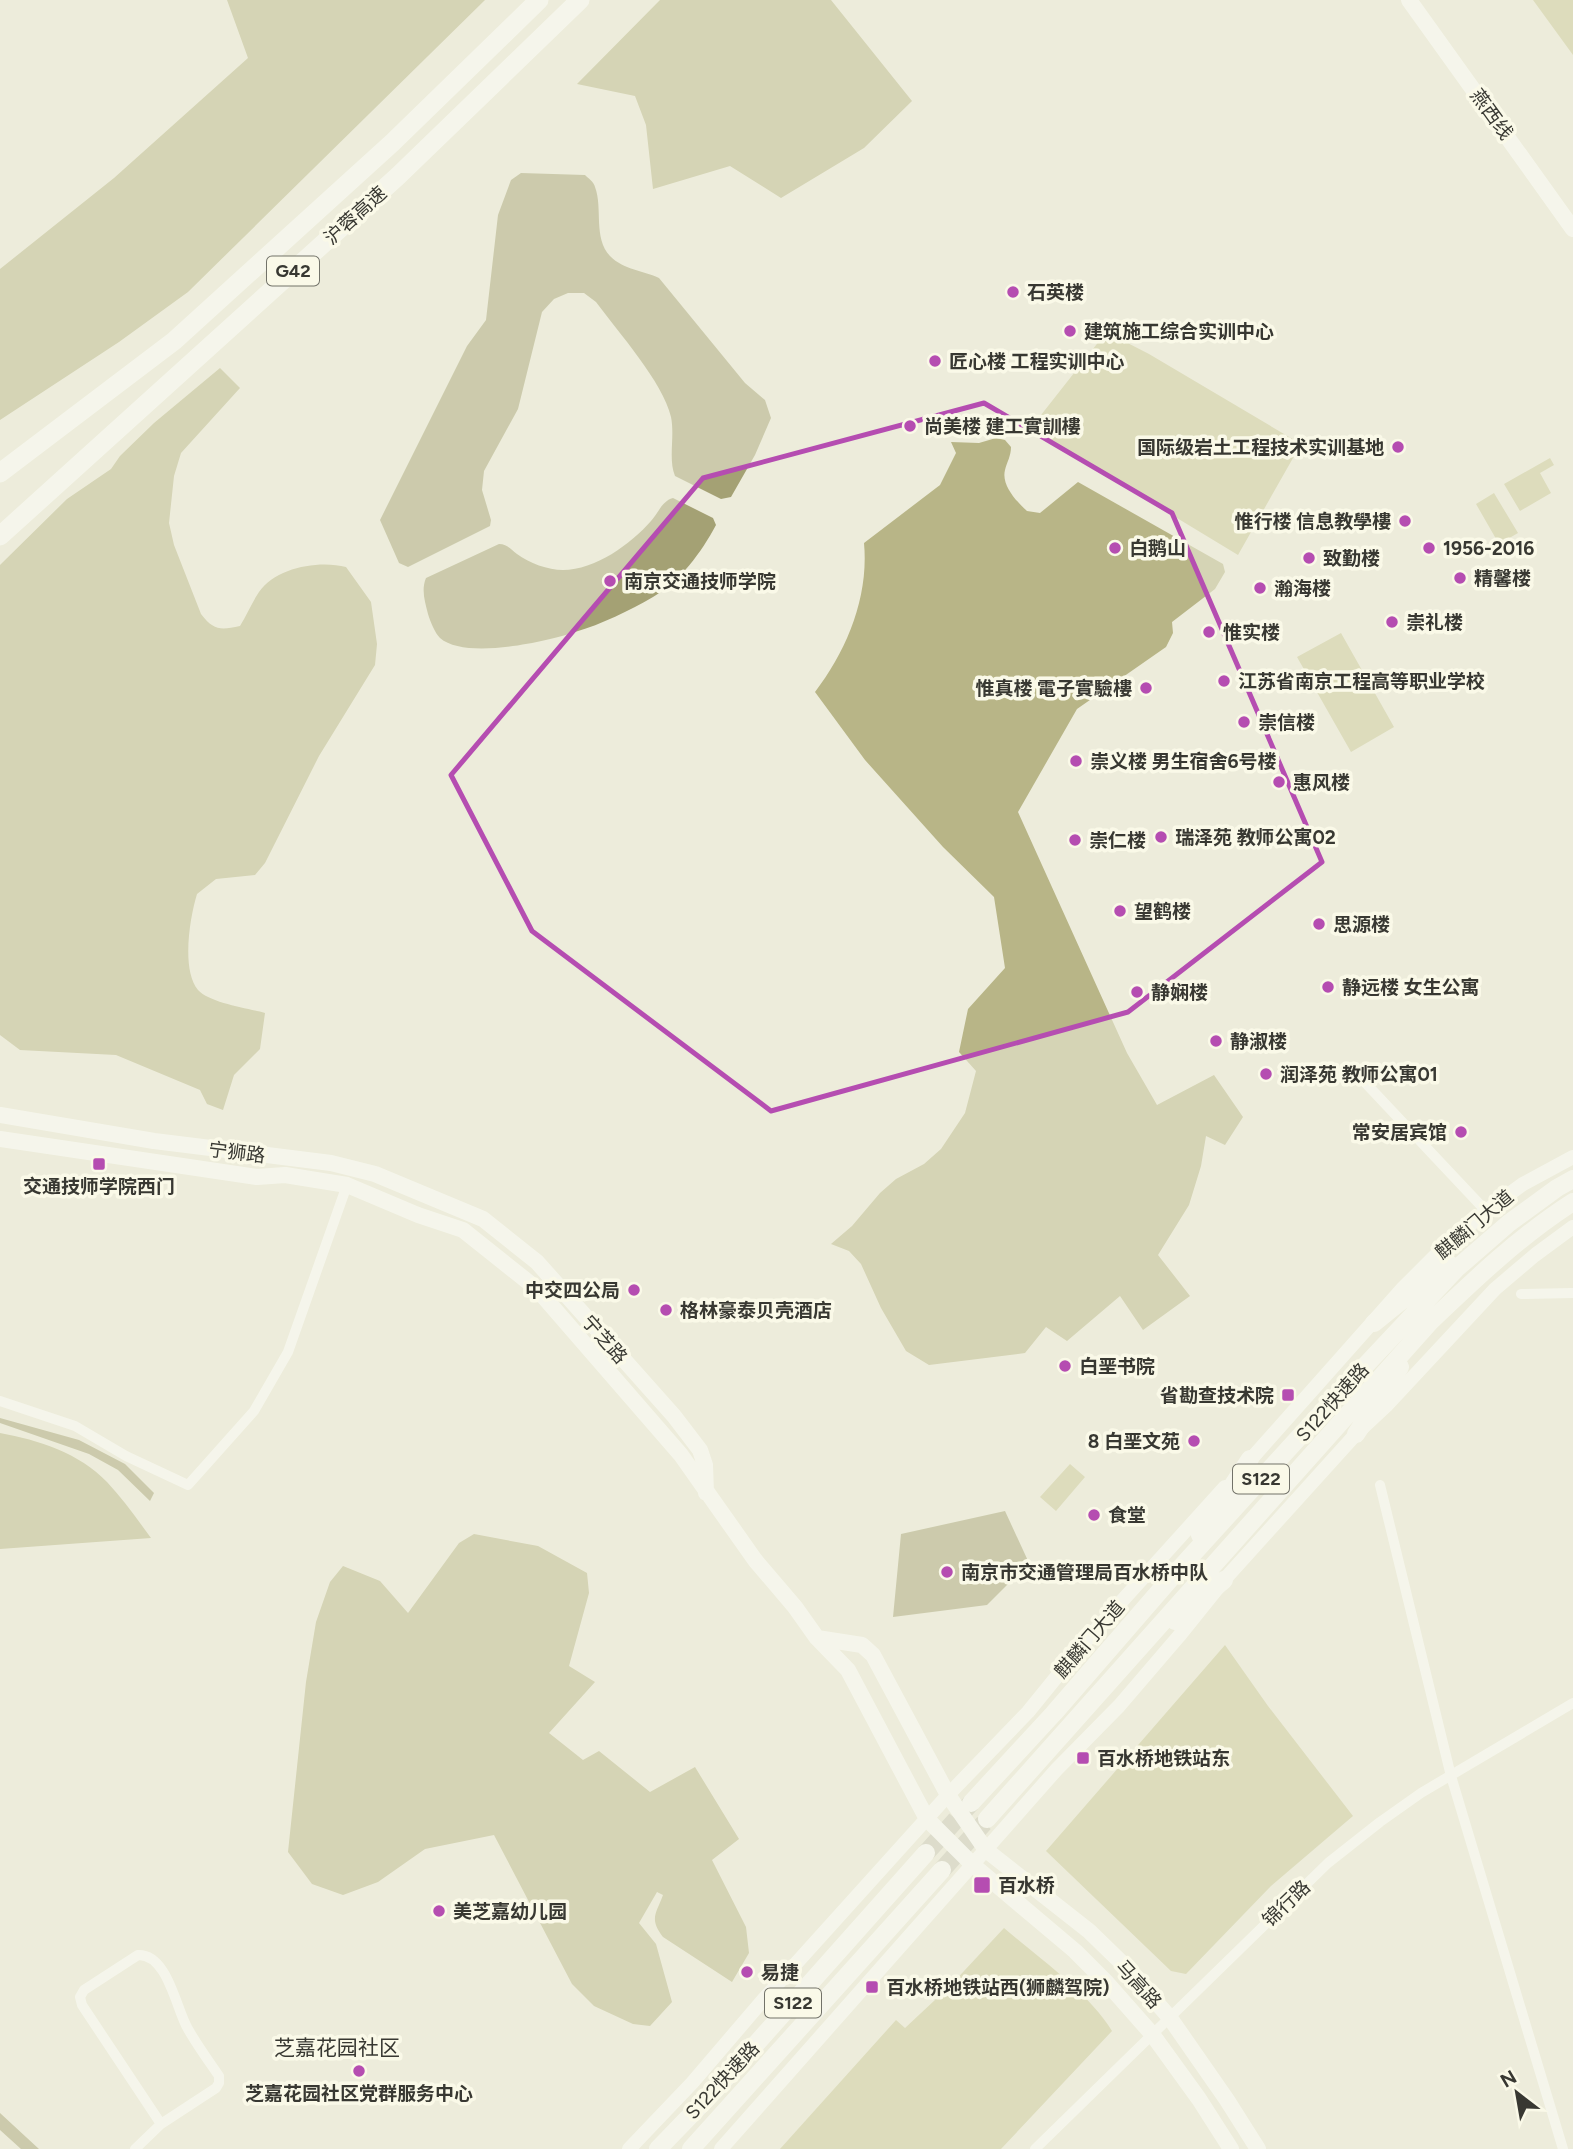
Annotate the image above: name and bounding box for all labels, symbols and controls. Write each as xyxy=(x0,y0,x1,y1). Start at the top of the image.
street label: 燕西线 xyxy=(1466,84,1518,144)
street label: 沪蓉高速 xyxy=(319,181,391,249)
road number: G42 xyxy=(267,256,319,286)
place label: 石英楼 xyxy=(1027,281,1084,304)
marker: 石英楼 xyxy=(1005,284,1021,300)
place label: 建筑施工综合实训中心 xyxy=(1084,320,1274,343)
marker: 建筑施工综合实训中心 xyxy=(1062,323,1078,339)
place label: 匠心楼 工程实训中心 xyxy=(949,350,1125,373)
marker: 匠心楼 工程实训中心 xyxy=(927,353,943,369)
place label: 尚美楼 建工實訓樓 xyxy=(924,415,1081,438)
marker: 尚美楼 建工實訓樓 xyxy=(902,418,918,434)
place label: 国际级岩土工程技术实训基地 xyxy=(1137,436,1384,459)
marker: 国际级岩土工程技术实训基地 xyxy=(1390,439,1406,455)
place label: 惟行楼 信息教學樓 xyxy=(1234,510,1391,533)
marker: 惟行楼 信息教學樓 xyxy=(1397,513,1413,529)
place label: 白鹅山 xyxy=(1129,537,1186,560)
place label: 1956-2016 xyxy=(1443,537,1534,560)
marker: 白鹅山 xyxy=(1107,540,1123,556)
marker: 1956-2016 xyxy=(1421,540,1437,556)
place label: 致勤楼 xyxy=(1323,547,1380,570)
marker: 致勤楼 xyxy=(1301,550,1317,566)
place label: 精馨楼 xyxy=(1474,567,1531,590)
place label: 南京交通技师学院 xyxy=(624,570,776,593)
marker: 精馨楼 xyxy=(1452,570,1468,586)
marker: 南京交通技师学院 xyxy=(602,573,618,589)
place label: 瀚海楼 xyxy=(1274,577,1331,600)
marker: 瀚海楼 xyxy=(1252,580,1268,596)
place label: 崇礼楼 xyxy=(1406,611,1463,634)
marker: 崇礼楼 xyxy=(1384,614,1400,630)
place label: 惟实楼 xyxy=(1223,621,1280,644)
marker: 惟实楼 xyxy=(1201,624,1217,640)
place label: 江苏省南京工程高等职业学校 xyxy=(1238,670,1485,693)
marker: 江苏省南京工程高等职业学校 xyxy=(1216,673,1232,689)
place label: 惟真楼 電子實驗樓 xyxy=(975,677,1132,700)
marker: 惟真楼 電子實驗樓 xyxy=(1138,680,1154,696)
place label: 崇信楼 xyxy=(1258,711,1315,734)
marker: 崇信楼 xyxy=(1236,714,1252,730)
place label: 崇义楼 男生宿舍6号楼 xyxy=(1090,750,1277,773)
marker: 崇义楼 男生宿舍6号楼 xyxy=(1068,753,1084,769)
place label: 惠风楼 xyxy=(1293,771,1350,794)
marker: 惠风楼 xyxy=(1271,774,1287,790)
place label: 瑞泽苑 教师公寓02 xyxy=(1175,826,1336,849)
place label: 崇仁楼 xyxy=(1089,829,1146,852)
marker: 瑞泽苑 教师公寓02 xyxy=(1153,829,1169,845)
marker: 崇仁楼 xyxy=(1067,832,1083,848)
place label: 望鹤楼 xyxy=(1134,900,1191,923)
marker: 望鹤楼 xyxy=(1112,903,1128,919)
place label: 思源楼 xyxy=(1333,913,1390,936)
marker: 思源楼 xyxy=(1311,916,1327,932)
place label: 静远楼 女生公寓 xyxy=(1342,976,1480,999)
marker: 静远楼 女生公寓 xyxy=(1320,979,1336,995)
place label: 静娴楼 xyxy=(1151,981,1208,1004)
marker: 静娴楼 xyxy=(1129,984,1145,1000)
place label: 静淑楼 xyxy=(1230,1030,1287,1053)
marker: 静淑楼 xyxy=(1208,1033,1224,1049)
place label: 润泽苑 教师公寓01 xyxy=(1280,1063,1438,1086)
marker: 润泽苑 教师公寓01 xyxy=(1258,1066,1274,1082)
place label: 常安居宾馆 xyxy=(1352,1121,1447,1144)
marker: 常安居宾馆 xyxy=(1453,1124,1469,1140)
street label: 宁狮路 xyxy=(207,1138,267,1167)
marker: 交通技师学院西门 xyxy=(91,1156,107,1172)
place label: 交通技师学院西门 xyxy=(23,1175,175,1198)
street label: 麒麟门大道 xyxy=(1431,1185,1518,1264)
place label: 中交四公局 xyxy=(525,1279,620,1302)
marker: 中交四公局 xyxy=(626,1282,642,1298)
place label: 格林豪泰贝壳酒店 xyxy=(680,1299,832,1322)
marker: 格林豪泰贝壳酒店 xyxy=(658,1302,674,1318)
street label: 宁芝路 xyxy=(577,1310,632,1368)
place label: 白垩书院 xyxy=(1079,1355,1155,1378)
marker: 白垩书院 xyxy=(1057,1358,1073,1374)
street label: S122快速路 xyxy=(1291,1358,1374,1446)
place label: 省勘查技术院 xyxy=(1160,1384,1274,1407)
marker: 省勘查技术院 xyxy=(1280,1387,1296,1403)
place label: 8 白垩文苑 xyxy=(1088,1430,1180,1453)
marker: 8 白垩文苑 xyxy=(1186,1433,1202,1449)
road number: S122 xyxy=(1233,1464,1289,1494)
place label: 食堂 xyxy=(1108,1504,1146,1527)
marker: 食堂 xyxy=(1086,1507,1102,1523)
place label: 南京市交通管理局百水桥中队 xyxy=(961,1561,1208,1584)
marker: 南京市交通管理局百水桥中队 xyxy=(939,1564,955,1580)
street label: 麒麟门大道 xyxy=(1050,1596,1129,1683)
place label: 百水桥地铁站东 xyxy=(1097,1747,1230,1770)
marker: 百水桥地铁站东 xyxy=(1075,1750,1091,1766)
place label: 百水桥 xyxy=(998,1874,1055,1897)
marker: 百水桥 xyxy=(972,1875,992,1895)
street label: 锦行路 xyxy=(1258,1875,1315,1931)
place label: 美芝嘉幼儿园 xyxy=(453,1900,567,1923)
marker: 美芝嘉幼儿园 xyxy=(431,1903,447,1919)
street label: 马高路 xyxy=(1111,1955,1166,2013)
place label: 易捷 xyxy=(761,1961,799,1984)
marker: 易捷 xyxy=(739,1964,755,1980)
place label: 百水桥地铁站西(狮麟驾院) xyxy=(886,1976,1110,1999)
marker: 百水桥地铁站西(狮麟驾院) xyxy=(864,1979,880,1995)
road number: S122 xyxy=(765,1989,821,2018)
district label: 芝嘉花园社区 xyxy=(274,2035,400,2060)
street label: S122快速路 xyxy=(681,2037,764,2124)
north arrow xyxy=(1482,2058,1552,2128)
marker: 芝嘉花园社区党群服务中心 xyxy=(351,2063,367,2079)
text: N xyxy=(1496,2065,1521,2092)
place label: 芝嘉花园社区党群服务中心 xyxy=(245,2082,473,2105)

